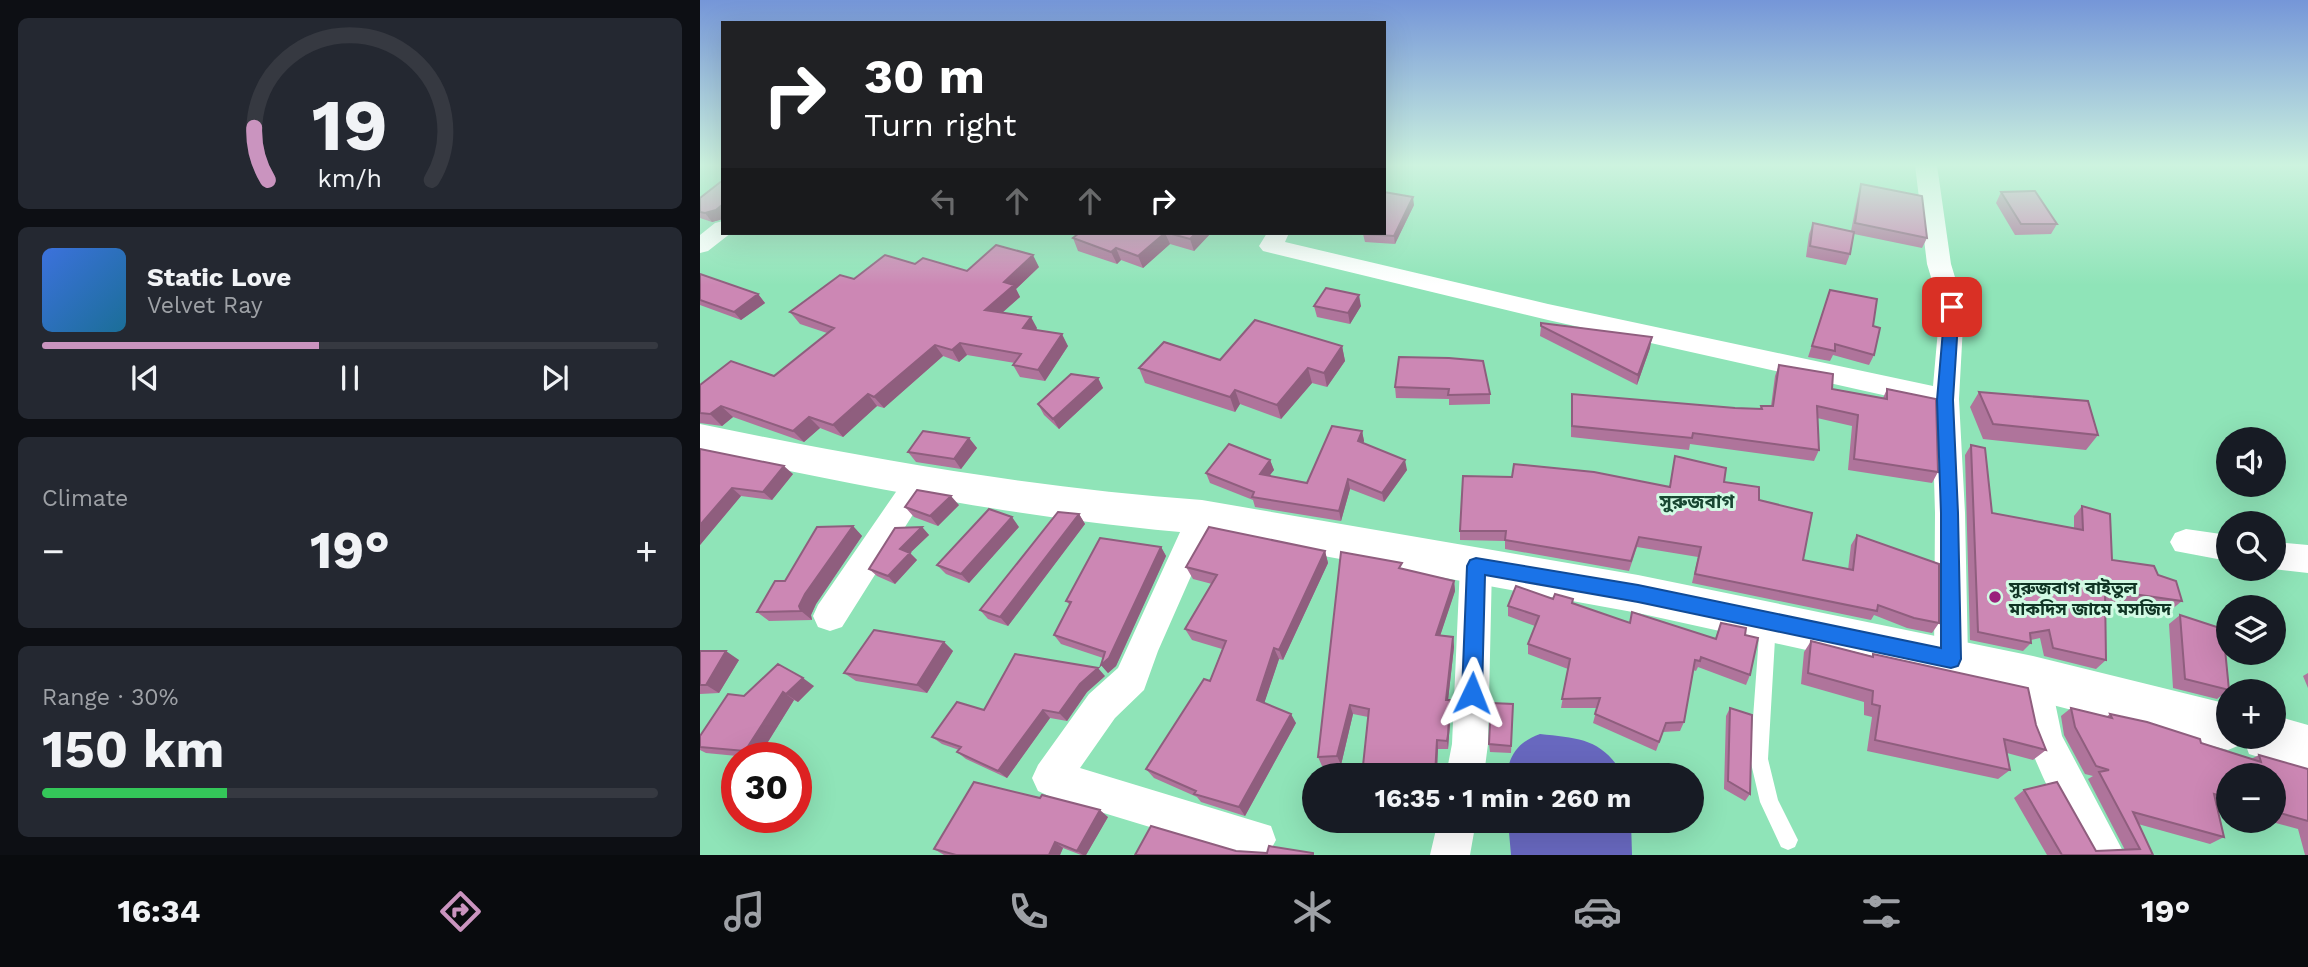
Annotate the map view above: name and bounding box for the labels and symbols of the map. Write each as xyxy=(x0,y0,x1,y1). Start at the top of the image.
pin xyxy=(1922,277,1982,337)
district label: সুরুজবাগ xyxy=(1659,490,1735,513)
place label: সুরুজবাগ বাইতুল মাকদিস জামে মসজিদ xyxy=(2008,577,2172,619)
marker: সুরুজবাগ বাইতুল মাকদিস জামে মসজিদ xyxy=(1987,589,2003,605)
position arrow xyxy=(1435,656,1509,730)
speed limit sign: 30 xyxy=(721,742,812,833)

